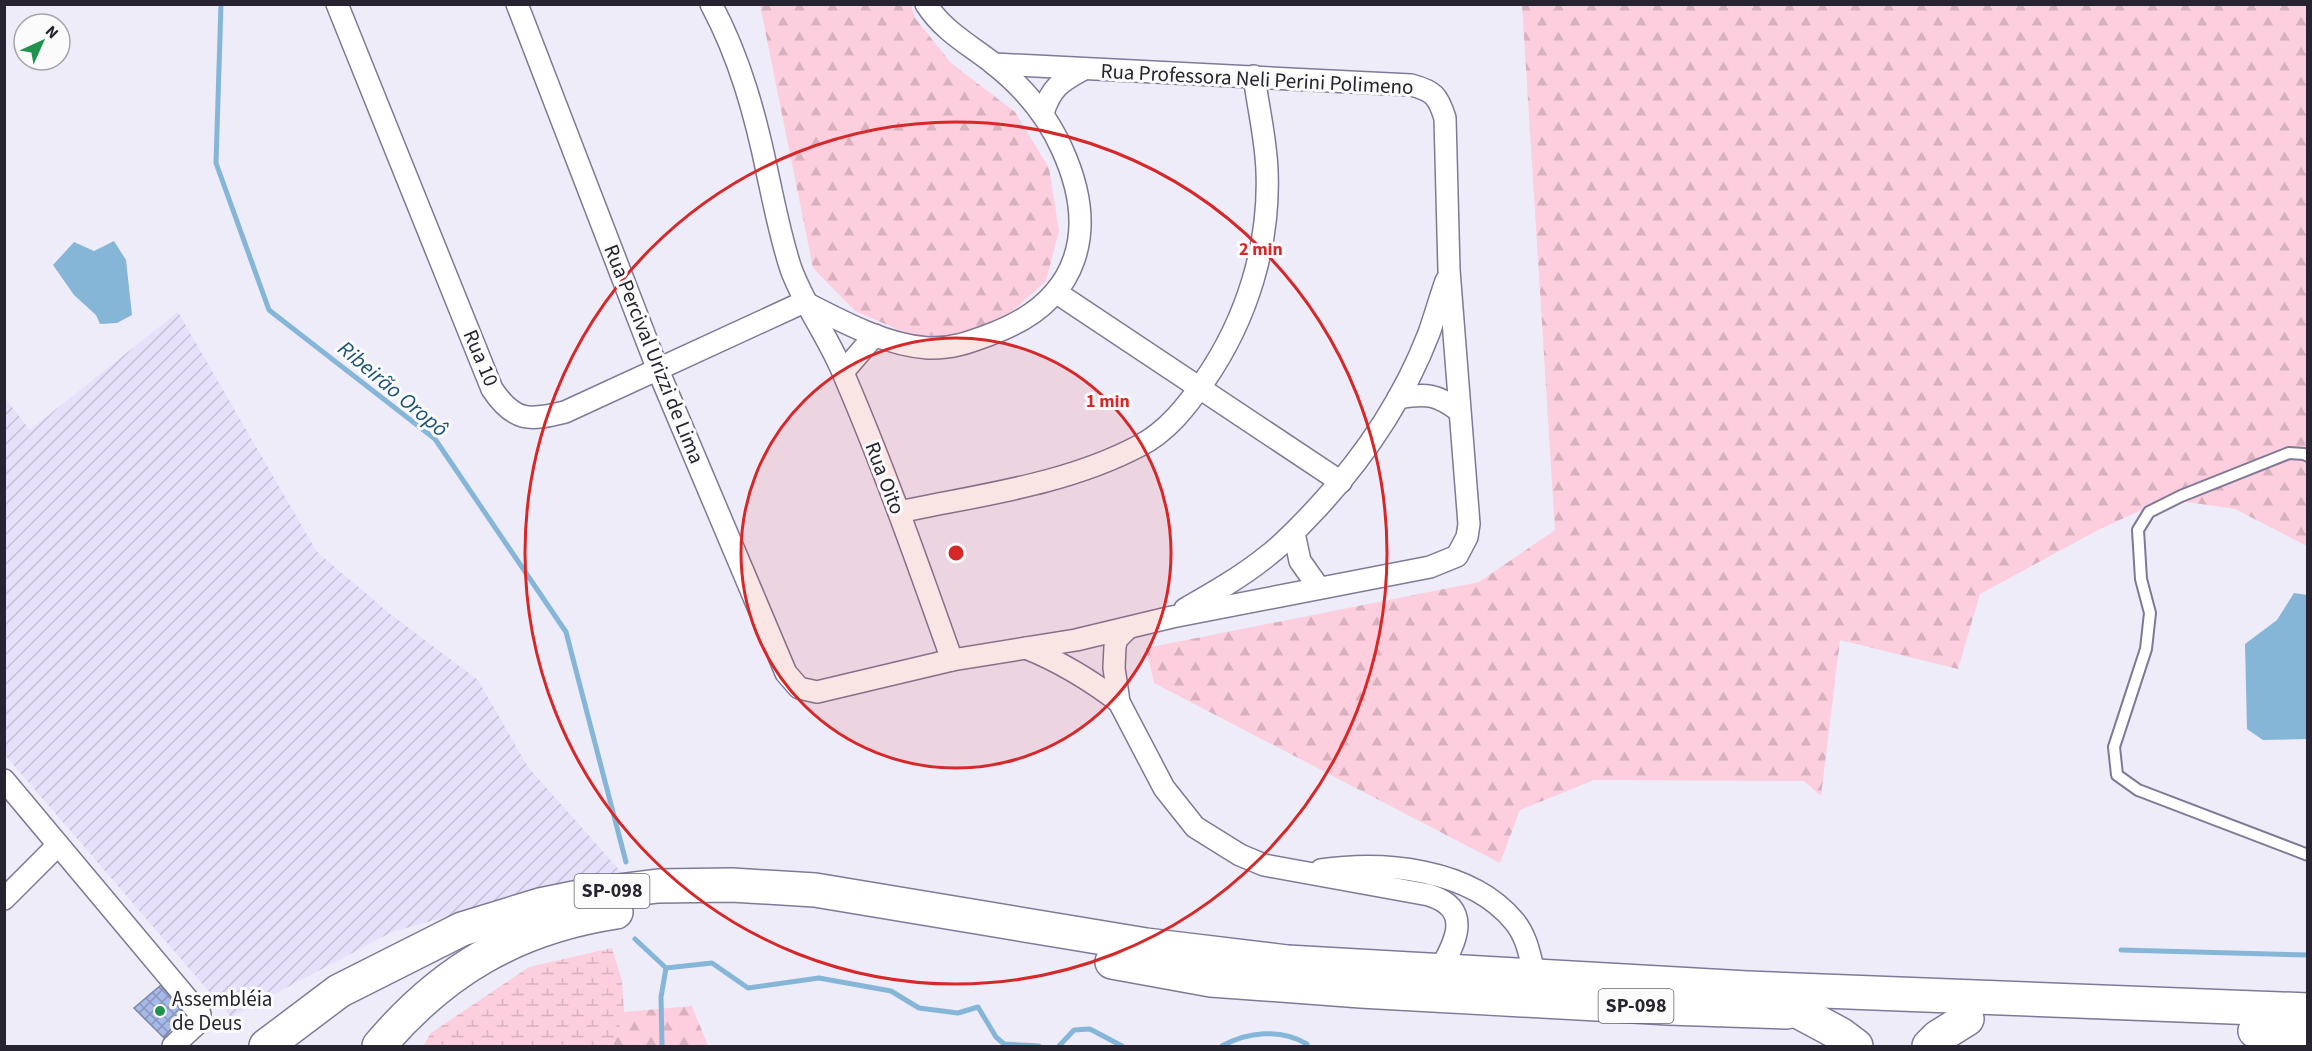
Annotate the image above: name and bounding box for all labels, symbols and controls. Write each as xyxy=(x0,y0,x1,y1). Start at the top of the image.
north arrow xyxy=(12,12,72,72)
text: N xyxy=(40,21,63,44)
street label: Rua Professora Neli Perini Polimeno xyxy=(1100,56,1414,102)
text: 2 min xyxy=(1239,237,1283,262)
street label: Rua Percival Urizzi de Lima xyxy=(596,240,712,468)
street label: Rua 10 xyxy=(456,325,506,391)
water label: Ribeirão Oropô xyxy=(331,333,455,445)
text: 1 min xyxy=(1086,389,1130,414)
street label: Rua Oito xyxy=(857,437,913,519)
centre of rings xyxy=(946,543,966,563)
road number: SP-098 xyxy=(574,874,650,908)
place label: Assembléia de Deus xyxy=(172,984,272,1038)
road number: SP-098 xyxy=(1598,989,1674,1023)
marker: Assembléia de Deus xyxy=(153,1004,167,1018)

